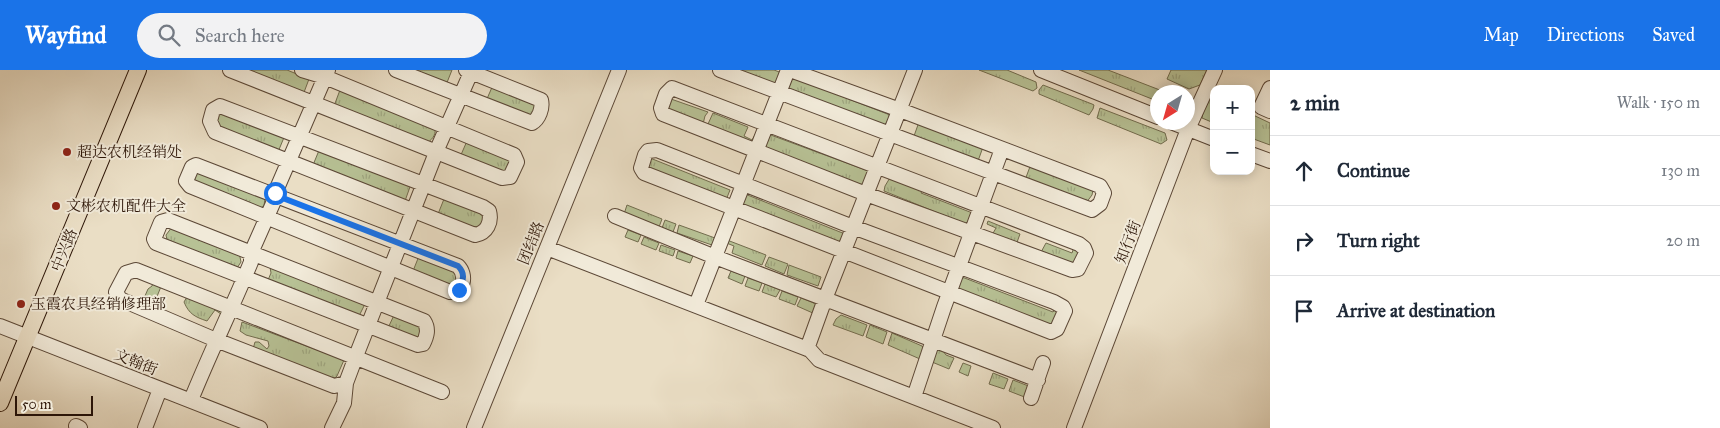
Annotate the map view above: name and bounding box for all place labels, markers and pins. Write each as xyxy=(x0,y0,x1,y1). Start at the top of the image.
place label: 超达农机经销处 xyxy=(77,143,182,161)
marker: 超达农机经销处 xyxy=(61,146,73,158)
place label: 文彬农机配件大全 xyxy=(66,197,186,215)
marker: 文彬农机配件大全 xyxy=(50,200,62,212)
place label: 玉霞农具经销修理部 xyxy=(31,295,166,313)
marker: 玉霞农具经销修理部 xyxy=(15,298,27,310)

